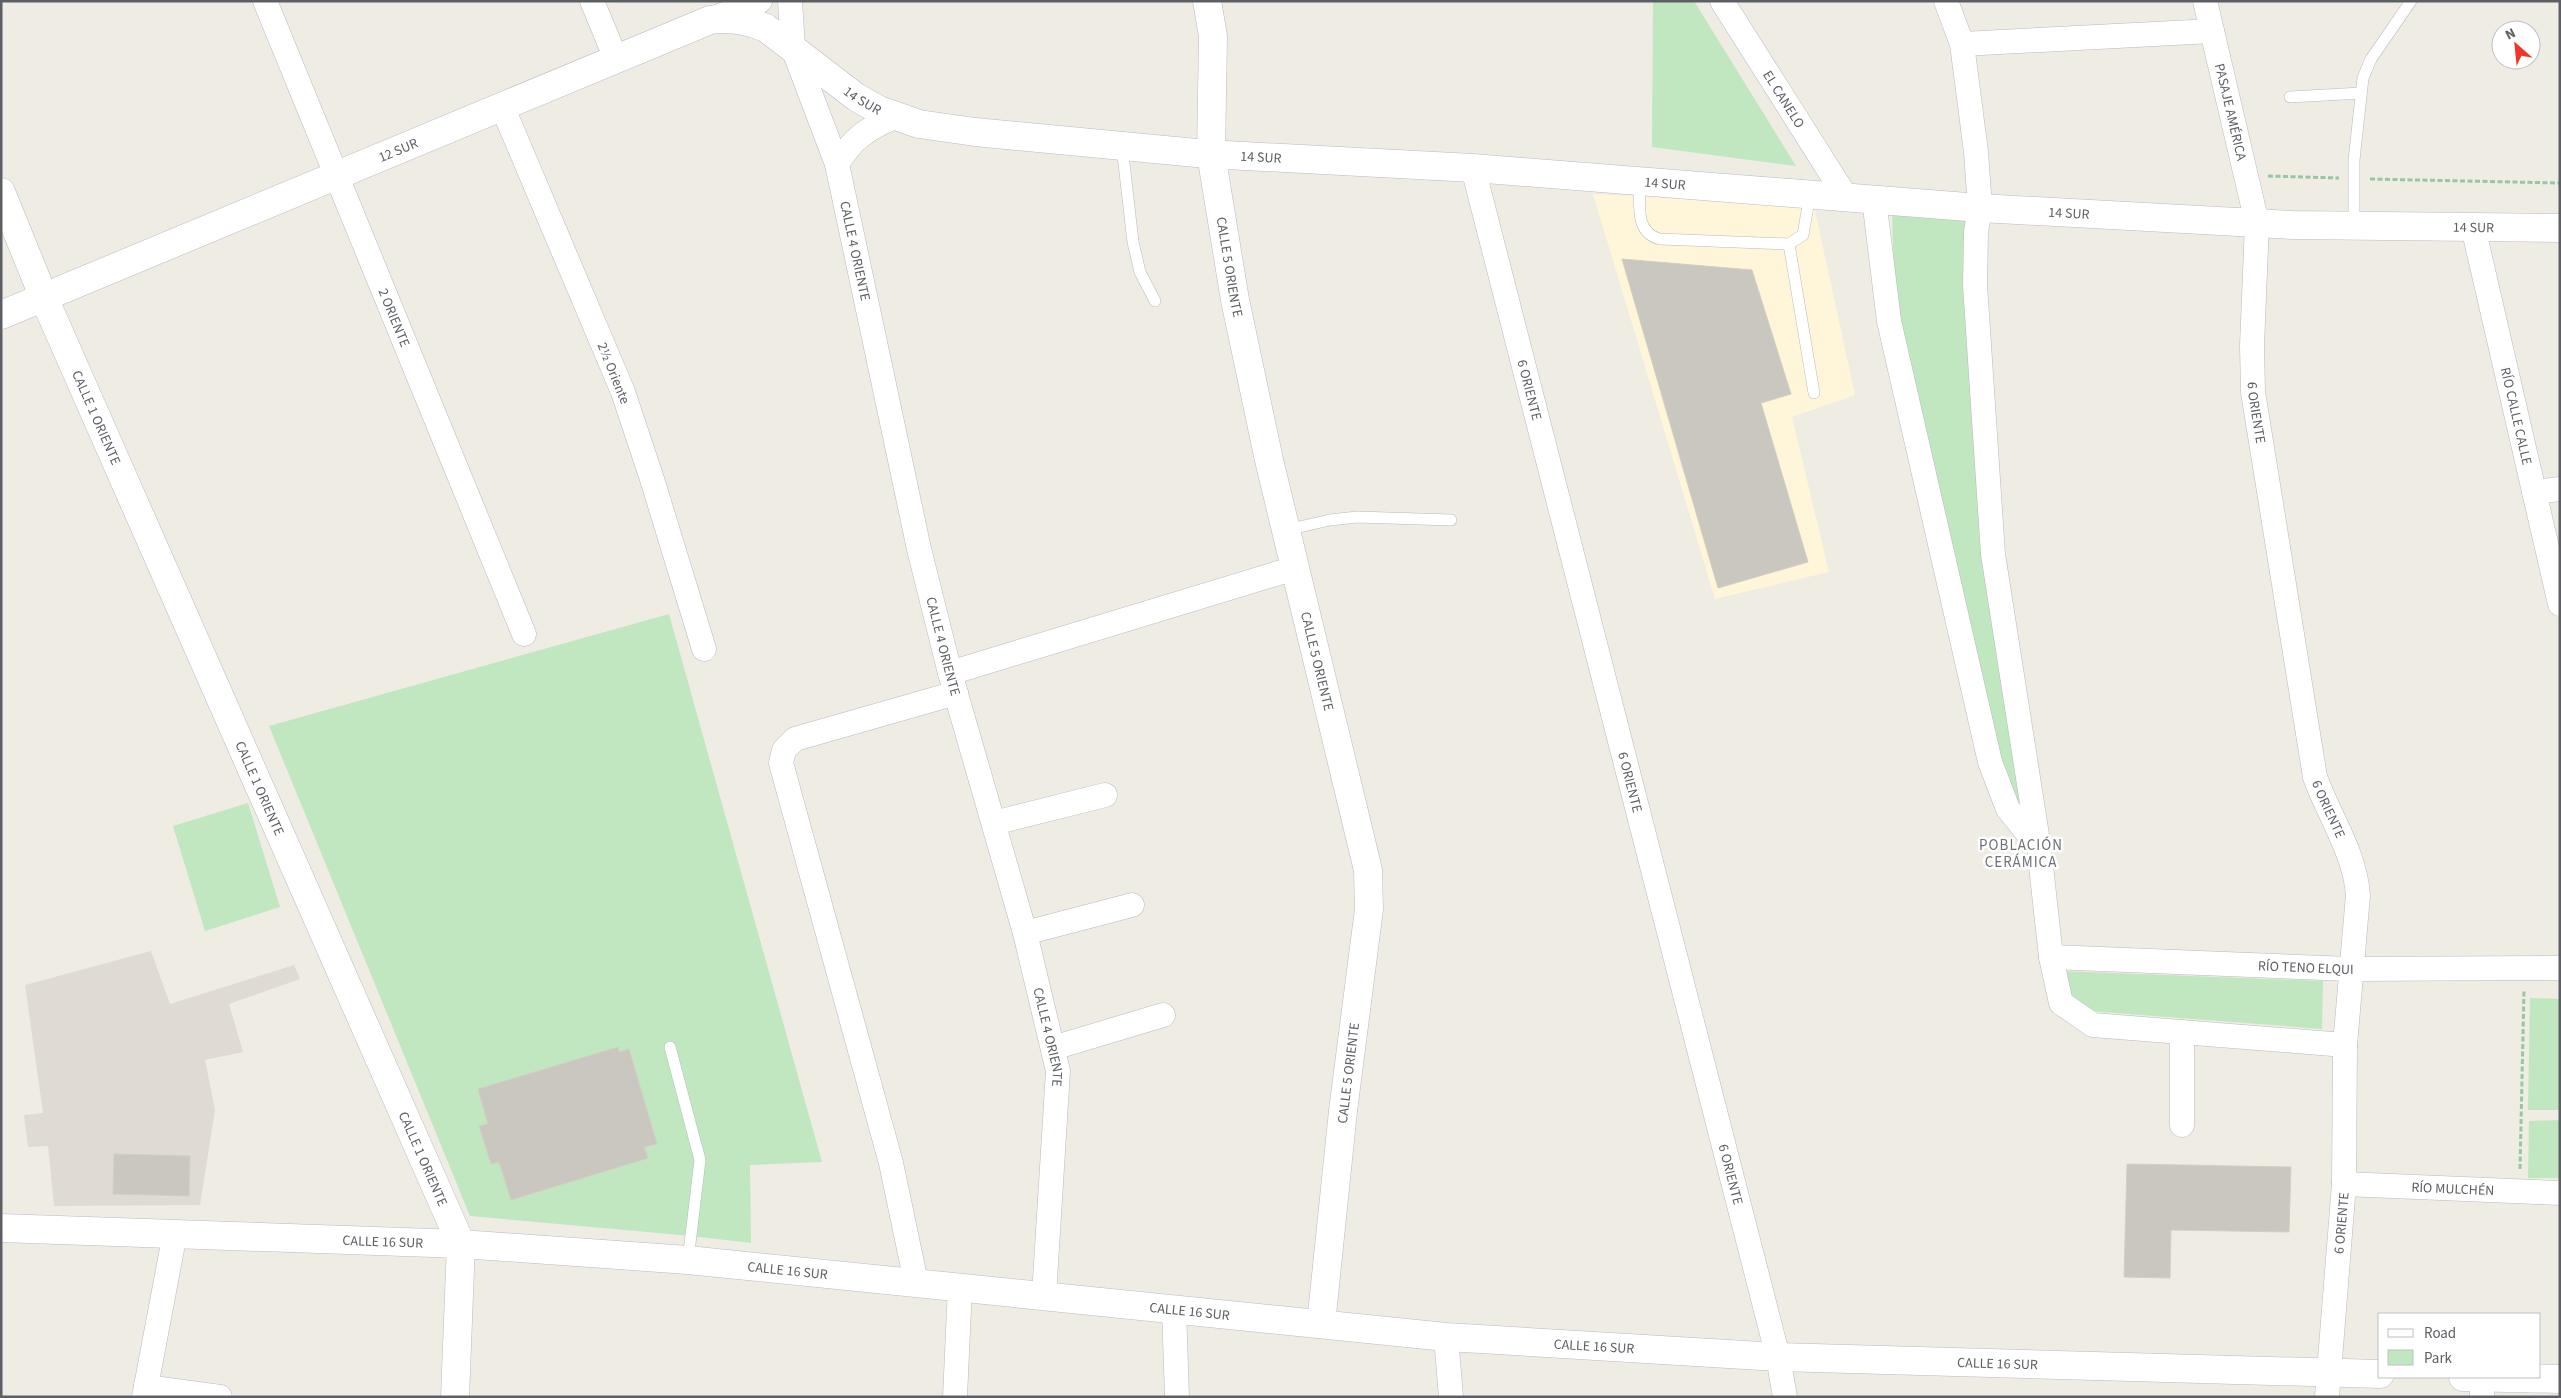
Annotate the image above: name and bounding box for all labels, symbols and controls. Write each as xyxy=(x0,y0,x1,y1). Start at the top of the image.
north arrow xyxy=(2491,20,2541,70)
text: N xyxy=(2502,23,2519,45)
street label: PASAJE AMÉRICA xyxy=(2209,62,2251,163)
street label: EL CANELO xyxy=(1757,67,1809,132)
street label: 14 SUR xyxy=(839,82,885,120)
street label: 12 SUR xyxy=(376,134,421,168)
street label: 14 SUR xyxy=(1240,147,1282,169)
street label: 14 SUR xyxy=(1644,173,1686,196)
street label: CALLE 4 ORIENTE xyxy=(834,199,875,303)
street label: 14 SUR xyxy=(2048,203,2090,225)
street label: CALLE 5 ORIENTE xyxy=(1210,215,1247,319)
street label: 14 SUR xyxy=(2453,218,2494,238)
street label: 2 ORIENTE xyxy=(373,285,415,350)
street label: 2½ Oriente xyxy=(592,340,634,407)
street label: 6 ORIENTE xyxy=(1512,358,1546,423)
street label: RÍO CALLE CALLE xyxy=(2495,365,2537,467)
street label: CALLE 1 ORIENTE xyxy=(66,367,125,468)
street label: 6 ORIENTE xyxy=(2242,382,2270,445)
street label: CALLE 4 ORIENTE xyxy=(920,595,965,698)
street label: CALLE 5 ORIENTE xyxy=(1295,610,1338,713)
street label: CALLE 1 ORIENTE xyxy=(229,738,289,839)
street label: 6 ORIENTE xyxy=(1612,750,1647,815)
street label: 6 ORIENTE xyxy=(2306,777,2350,842)
district label: POBLACIÓN CERÁMICA xyxy=(1979,835,2063,873)
street label: RÍO TENO ELQUI xyxy=(2258,956,2354,980)
street label: CALLE 4 ORIENTE xyxy=(1027,985,1067,1087)
street label: CALLE 5 ORIENTE xyxy=(1333,1022,1365,1125)
street label: CALLE 1 ORIENTE xyxy=(393,1109,452,1210)
street label: 6 ORIENTE xyxy=(1713,1142,1748,1207)
street label: RÍO MULCHÉN xyxy=(2411,1178,2495,1201)
street label: 6 ORIENTE xyxy=(2329,1191,2355,1255)
street label: CALLE 16 SUR xyxy=(342,1231,423,1254)
street label: CALLE 16 SUR xyxy=(746,1257,829,1285)
street label: CALLE 16 SUR xyxy=(1148,1298,1231,1326)
legend xyxy=(2378,1313,2541,1378)
text: Road xyxy=(2424,1323,2456,1344)
street label: CALLE 16 SUR xyxy=(1553,1335,1635,1359)
text: Park xyxy=(2424,1348,2453,1369)
street label: CALLE 16 SUR xyxy=(1957,1353,2038,1375)

